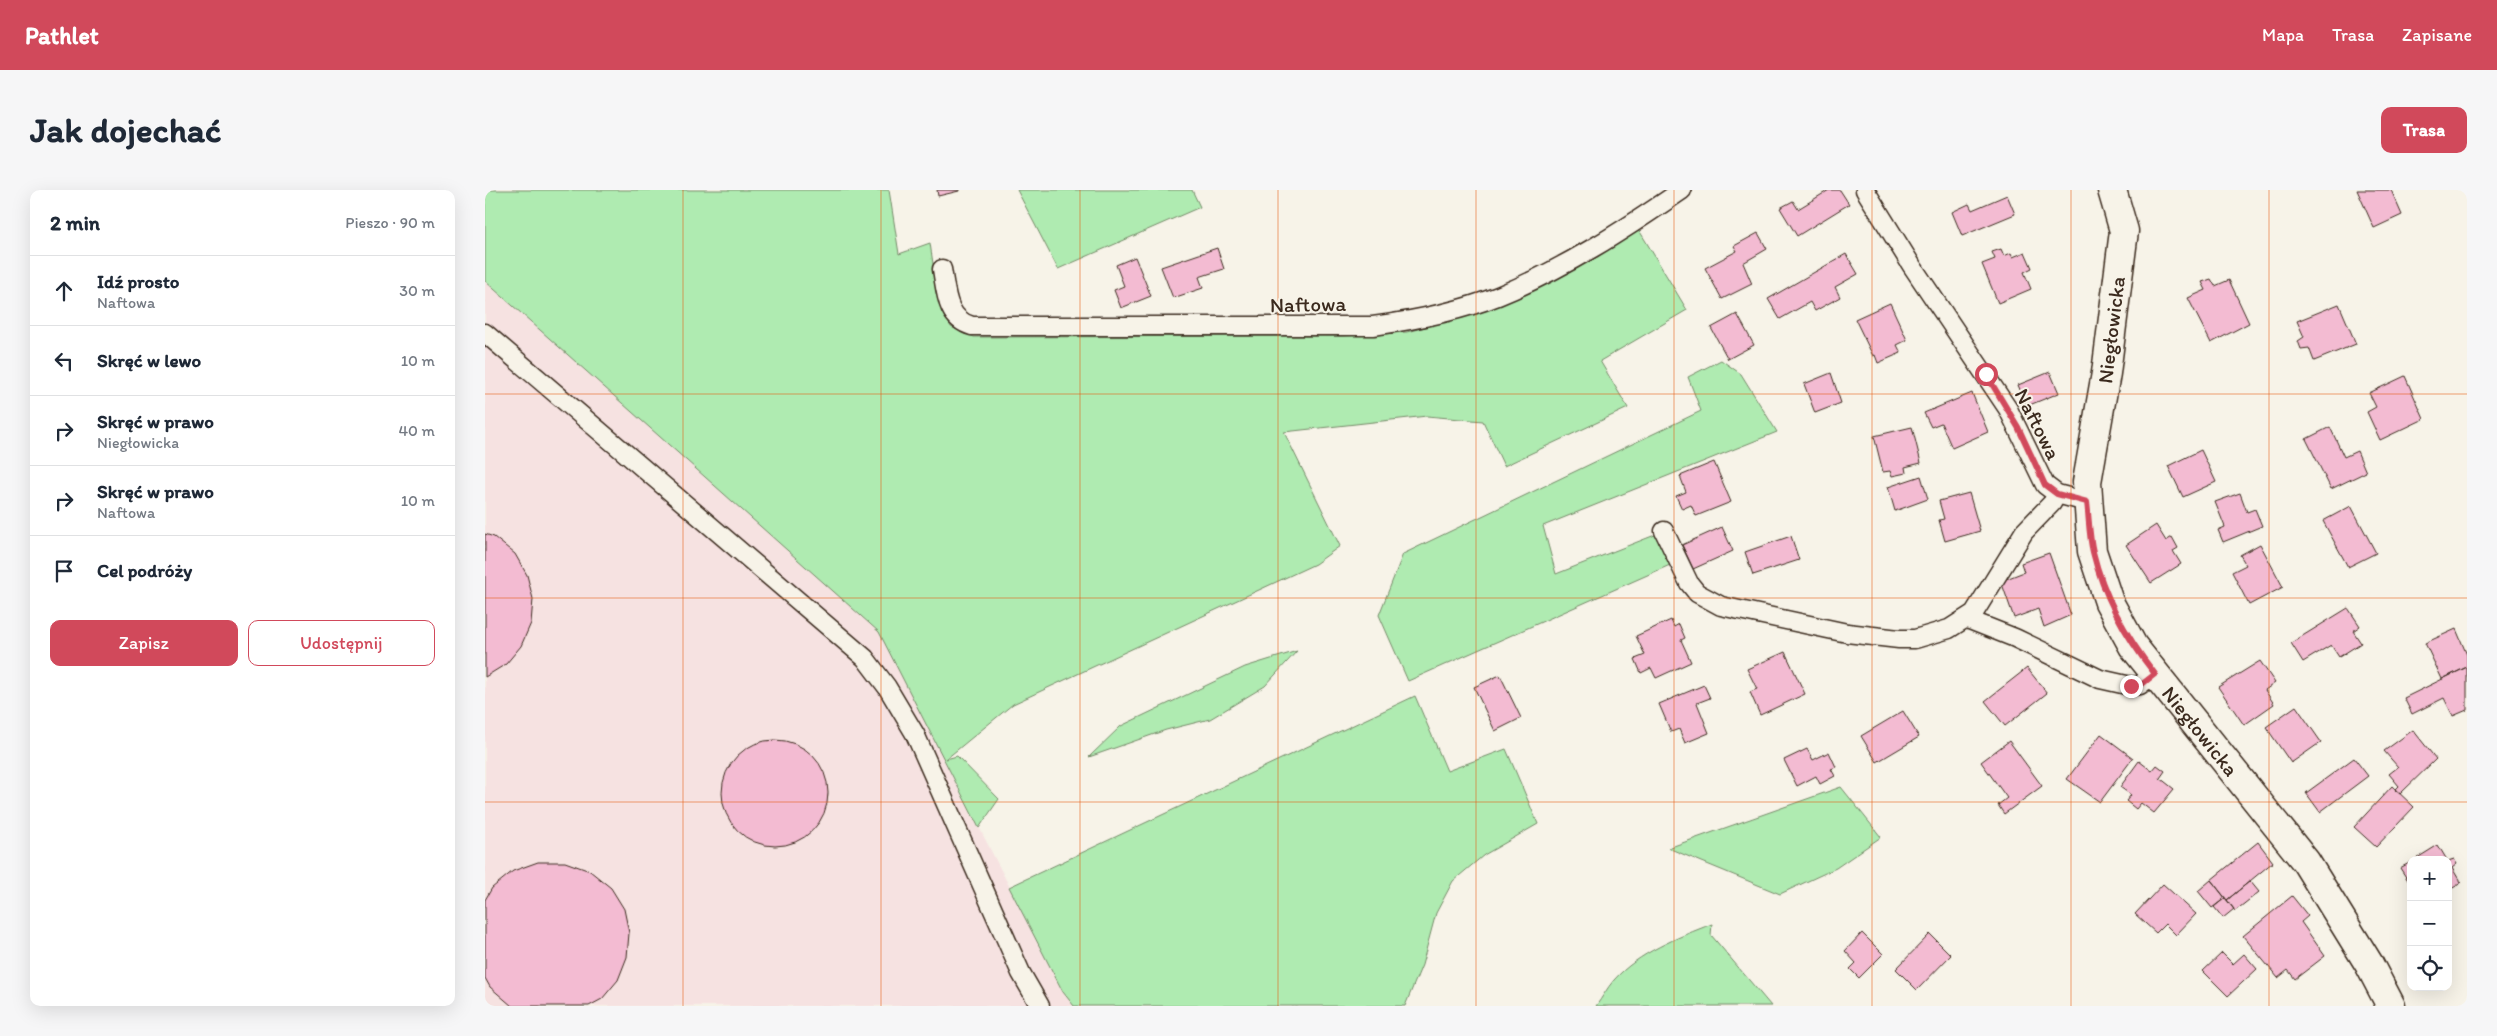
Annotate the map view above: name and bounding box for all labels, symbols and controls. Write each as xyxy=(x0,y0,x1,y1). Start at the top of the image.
text: Pathlet xyxy=(25,21,99,50)
text: Mapa xyxy=(2262,24,2304,46)
text: Trasa xyxy=(2332,24,2374,46)
text: Zapisane xyxy=(2402,24,2472,46)
button: Trasa xyxy=(2381,107,2467,153)
text: Jak dojechać xyxy=(30,109,222,151)
text: 2 min xyxy=(50,210,100,235)
text: Pieszo · 90 m xyxy=(345,213,435,232)
text: Idź prosto xyxy=(97,270,180,293)
street label: Niegłowicka xyxy=(2092,275,2130,385)
icon: ahead xyxy=(50,277,78,305)
text: 30 m xyxy=(399,281,435,300)
street label: Naftowa xyxy=(1270,291,1347,317)
text: Naftowa xyxy=(97,293,155,312)
icon: left xyxy=(50,347,78,375)
text: Skręć w lewo xyxy=(97,349,201,372)
text: 10 m xyxy=(401,351,435,370)
route start xyxy=(1975,363,1998,386)
street label: Naftowa xyxy=(2010,384,2067,464)
text: Skręć w prawo xyxy=(97,410,214,433)
icon: right xyxy=(50,417,78,445)
text: 40 m xyxy=(398,421,435,440)
text: Niegłowicka xyxy=(97,433,179,452)
text: Skręć w prawo xyxy=(97,480,214,503)
icon: right xyxy=(50,487,78,515)
text: 10 m xyxy=(401,491,435,510)
text: Naftowa xyxy=(97,503,155,522)
icon: arrive xyxy=(50,557,78,585)
text: Cel podróży xyxy=(97,559,192,582)
button: Zapisz xyxy=(50,620,238,666)
button: Udostępnij xyxy=(248,620,435,666)
route end xyxy=(2120,675,2143,698)
street label: Niegłowicka xyxy=(2157,681,2244,781)
map controls xyxy=(2407,856,2452,991)
button: + xyxy=(2407,856,2452,901)
button: − xyxy=(2407,901,2452,946)
button: locate xyxy=(2407,946,2452,991)

